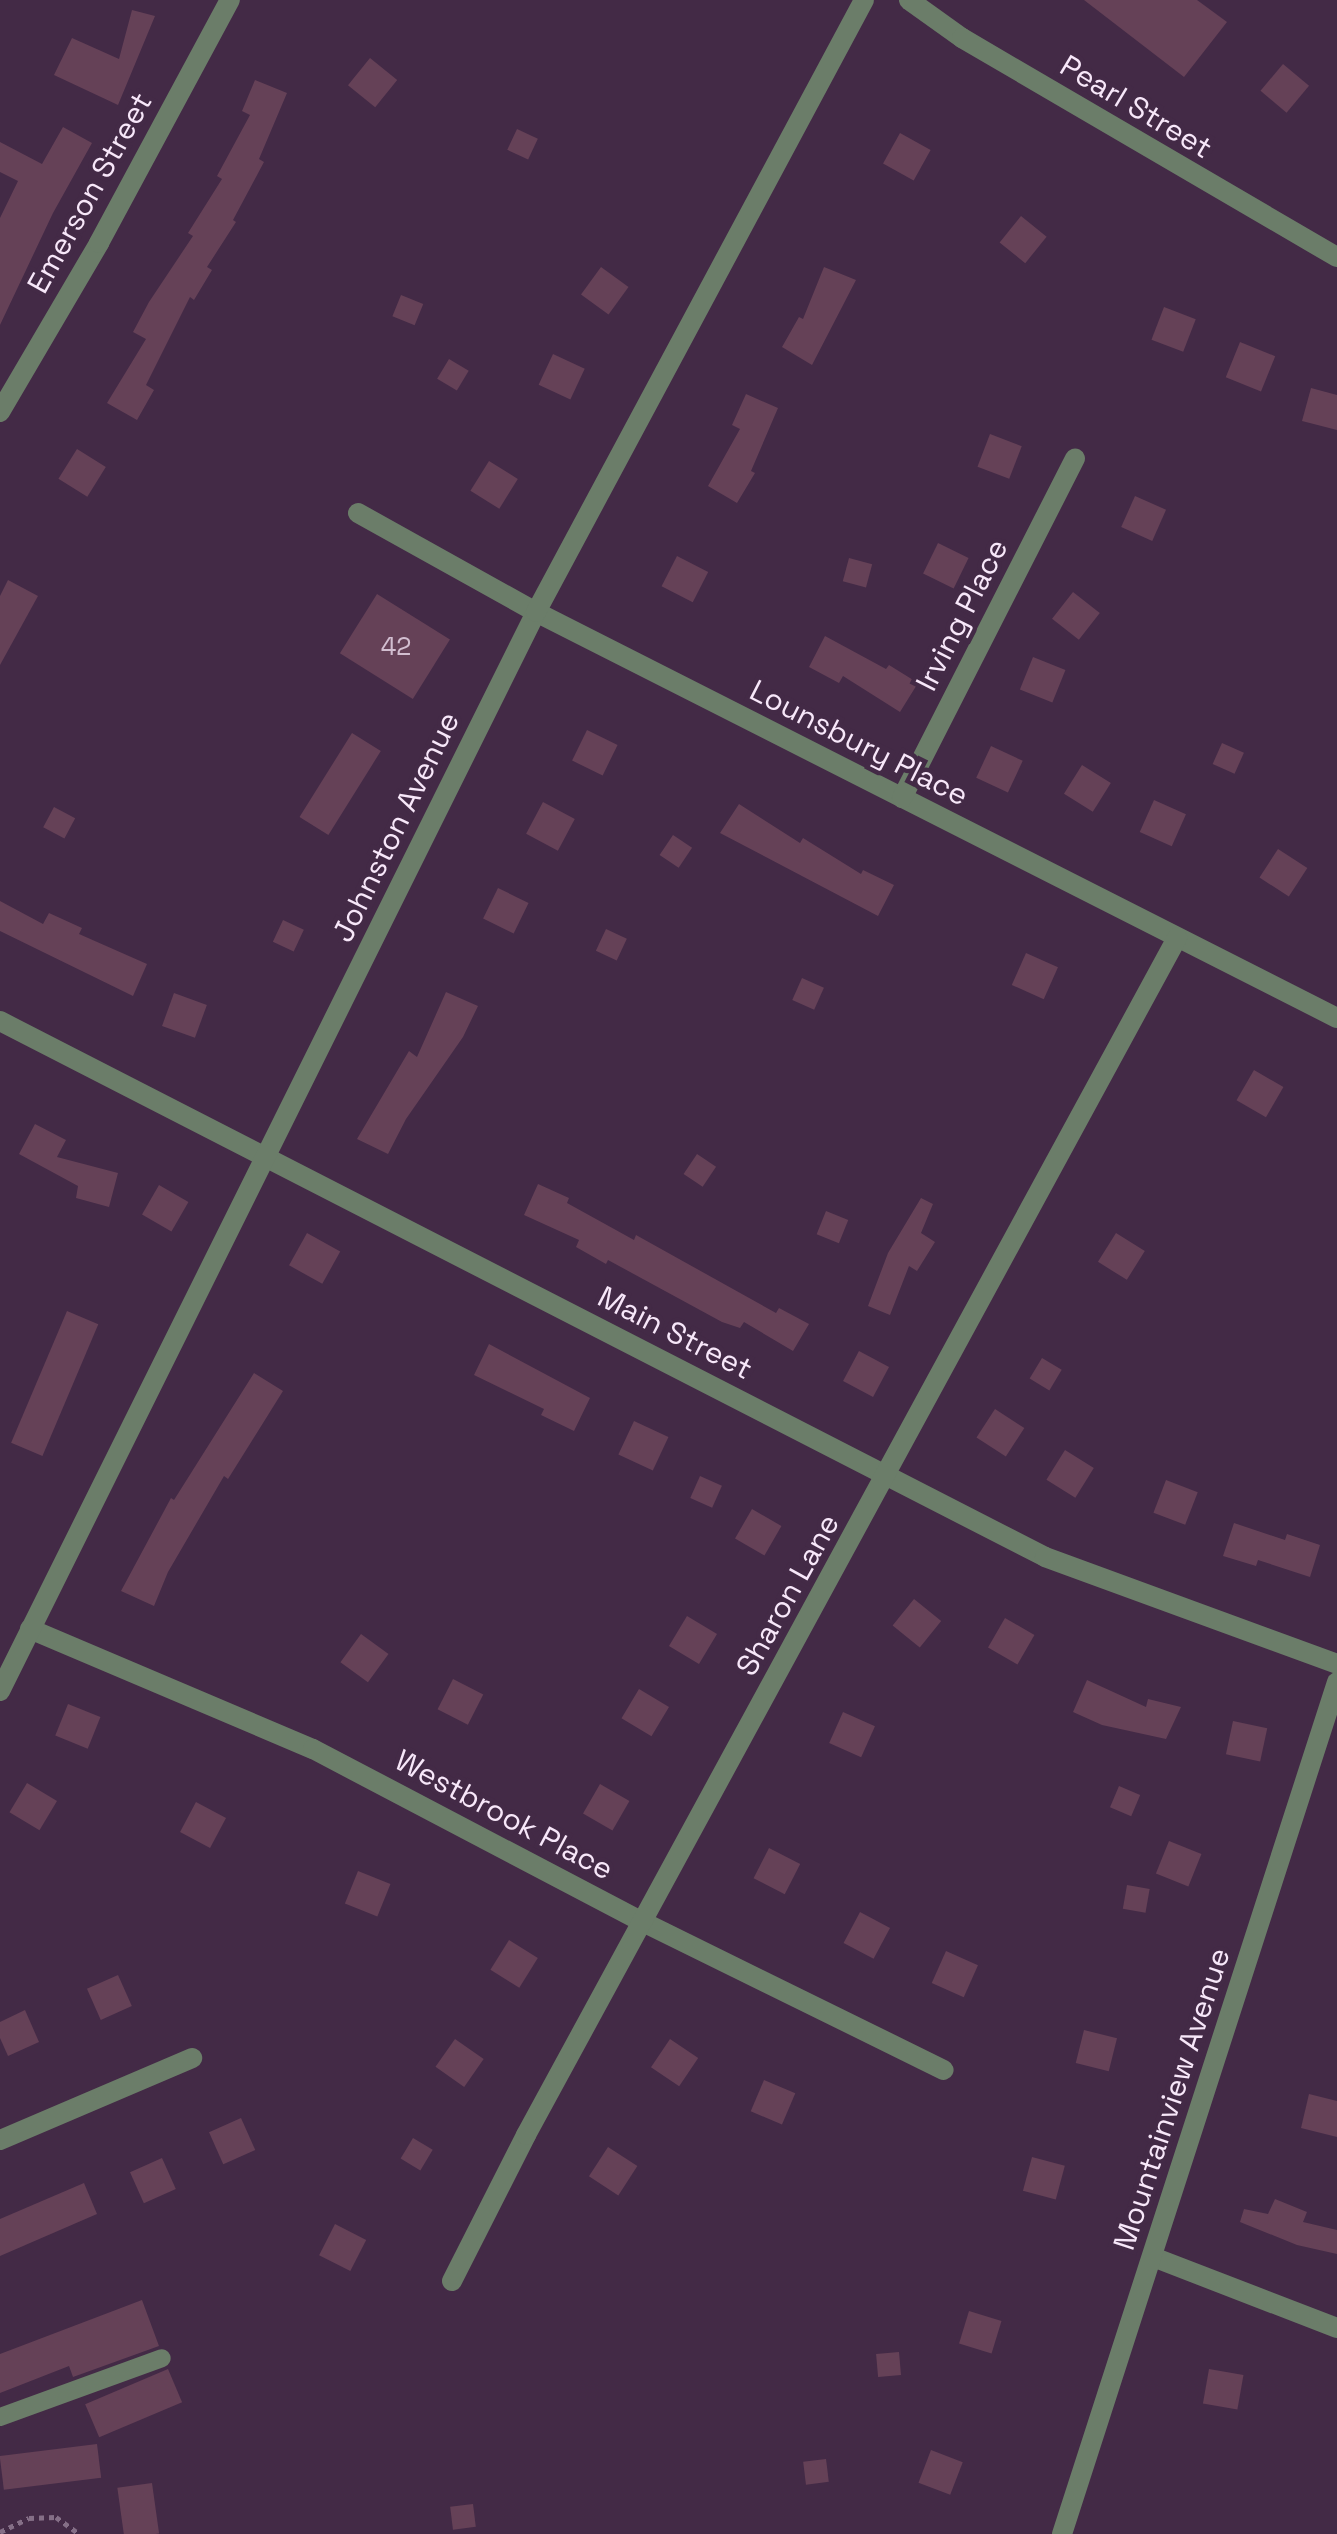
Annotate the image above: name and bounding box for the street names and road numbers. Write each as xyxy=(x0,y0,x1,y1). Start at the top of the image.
street label: Pearl Street xyxy=(1054,48,1218,166)
street label: Emerson Street xyxy=(20,86,160,300)
street label: Irving Place xyxy=(908,533,1016,697)
street label: Lounsbury Place xyxy=(744,672,974,814)
street label: Johnston Avenue xyxy=(325,706,467,948)
street label: Main Street xyxy=(592,1279,758,1387)
street label: Sharon Lane xyxy=(729,1508,847,1682)
street label: Westbrook Place xyxy=(389,1742,619,1888)
street label: Mountainview Avenue xyxy=(1106,1943,1238,2255)

